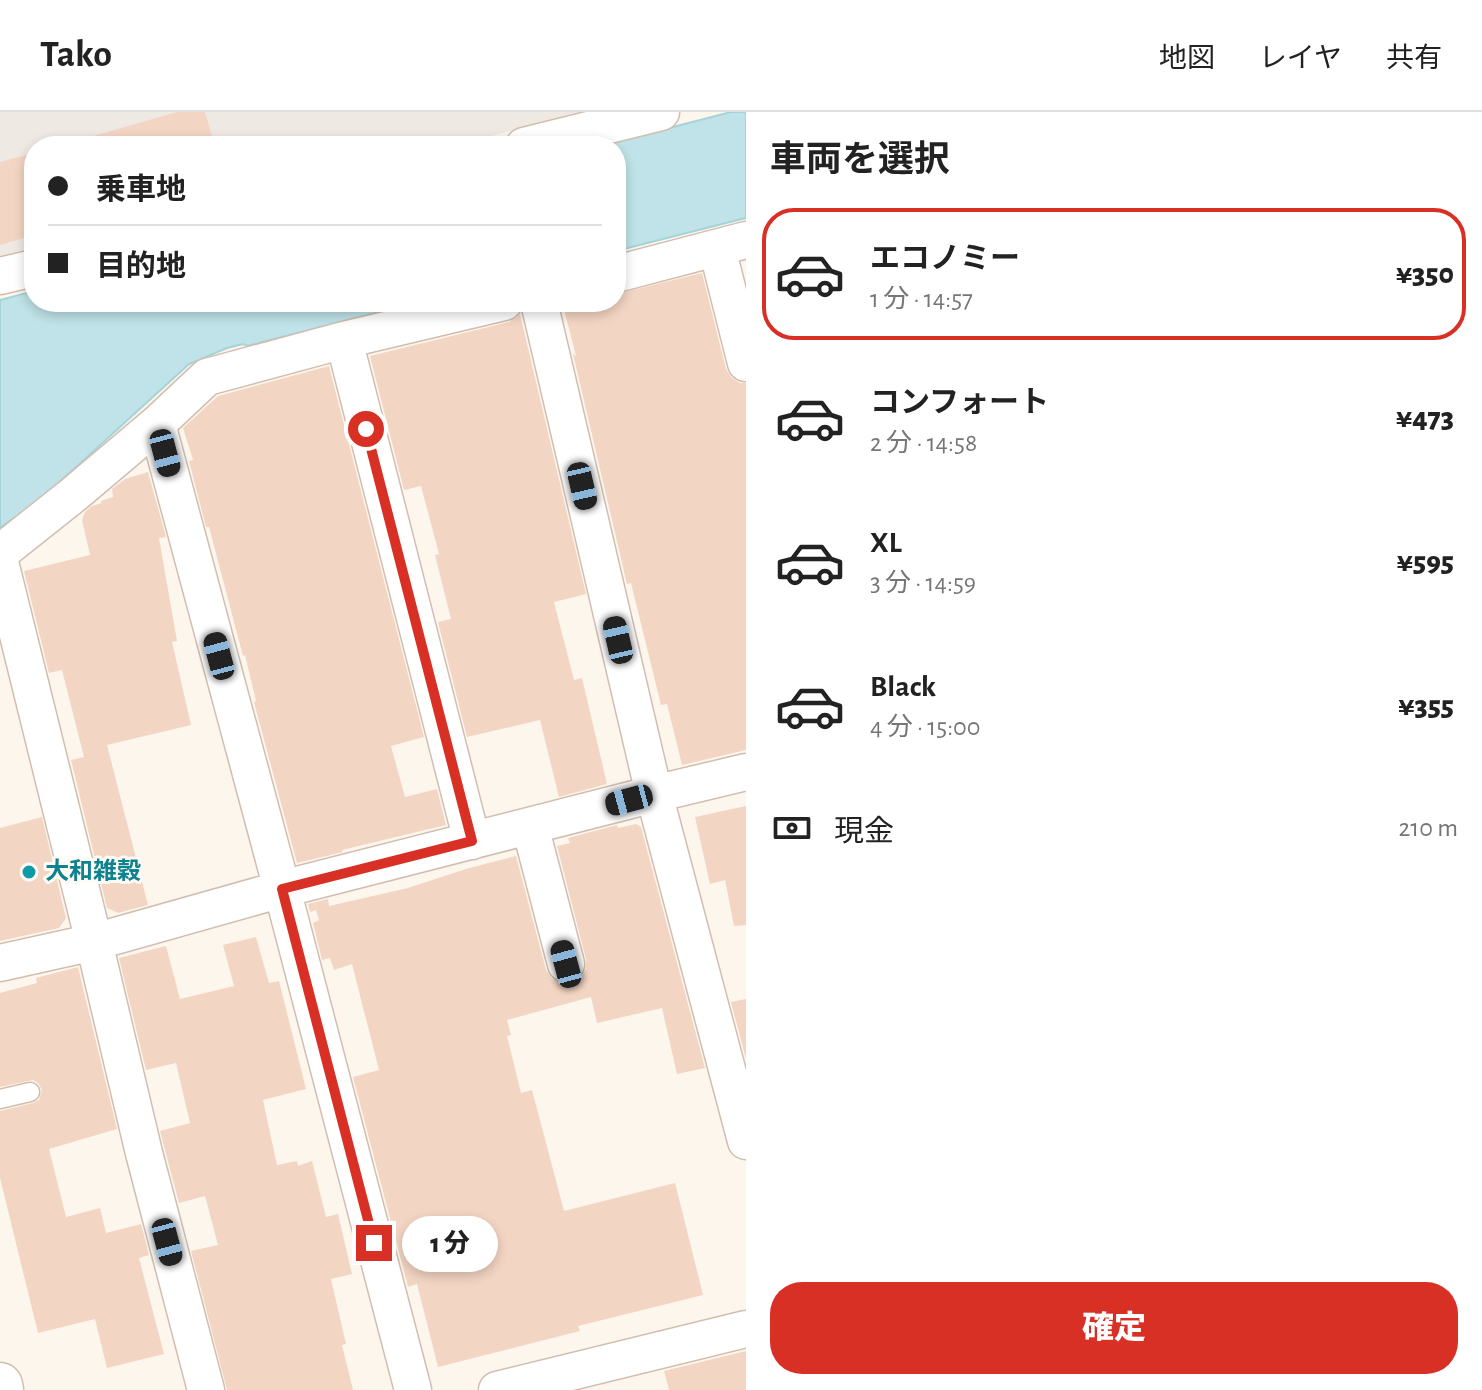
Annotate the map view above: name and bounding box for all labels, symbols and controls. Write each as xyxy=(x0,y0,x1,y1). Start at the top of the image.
text: Tako xyxy=(40,36,112,74)
text: 地図 xyxy=(1159,45,1215,73)
text: レイヤ xyxy=(1259,45,1342,73)
text: 共有 xyxy=(1386,45,1442,73)
text: 車両を選択 xyxy=(770,142,950,178)
text: 乗車地 xyxy=(96,175,186,205)
icon: car xyxy=(774,238,846,310)
text: エコノミー xyxy=(870,244,1020,274)
text: 目的地 xyxy=(96,252,186,282)
text: ¥350 xyxy=(1396,259,1454,289)
text: 1 分 · 14:57 xyxy=(870,286,973,312)
icon: car xyxy=(774,382,846,454)
text: コンフォート xyxy=(870,388,1049,418)
text: ¥473 xyxy=(1396,403,1454,433)
route start xyxy=(348,411,384,447)
car xyxy=(147,427,183,479)
text: 2 分 · 14:58 xyxy=(870,430,977,456)
car xyxy=(565,460,599,512)
icon: car xyxy=(774,526,846,598)
text: XL xyxy=(870,528,902,558)
text: ¥595 xyxy=(1397,547,1454,577)
text: 3 分 · 14:59 xyxy=(870,570,976,596)
car xyxy=(601,614,635,666)
car xyxy=(201,630,237,682)
icon: car xyxy=(774,670,846,742)
text: Black xyxy=(870,672,936,702)
text: ¥355 xyxy=(1398,691,1454,721)
text: 4 分 · 15:00 xyxy=(870,714,981,740)
car xyxy=(603,782,655,818)
icon: cash xyxy=(770,806,814,850)
text: 210 m xyxy=(1398,815,1458,841)
text: 現金 xyxy=(834,817,894,847)
place label: 大和雑穀 xyxy=(45,858,141,884)
marker: 大和雑穀 xyxy=(20,863,38,881)
car xyxy=(548,938,584,990)
callout: 1 分 xyxy=(402,1215,498,1271)
car xyxy=(149,1216,185,1268)
route end xyxy=(356,1225,392,1261)
text: 1 分 xyxy=(430,1231,470,1257)
button: 確定 xyxy=(770,1282,1458,1374)

